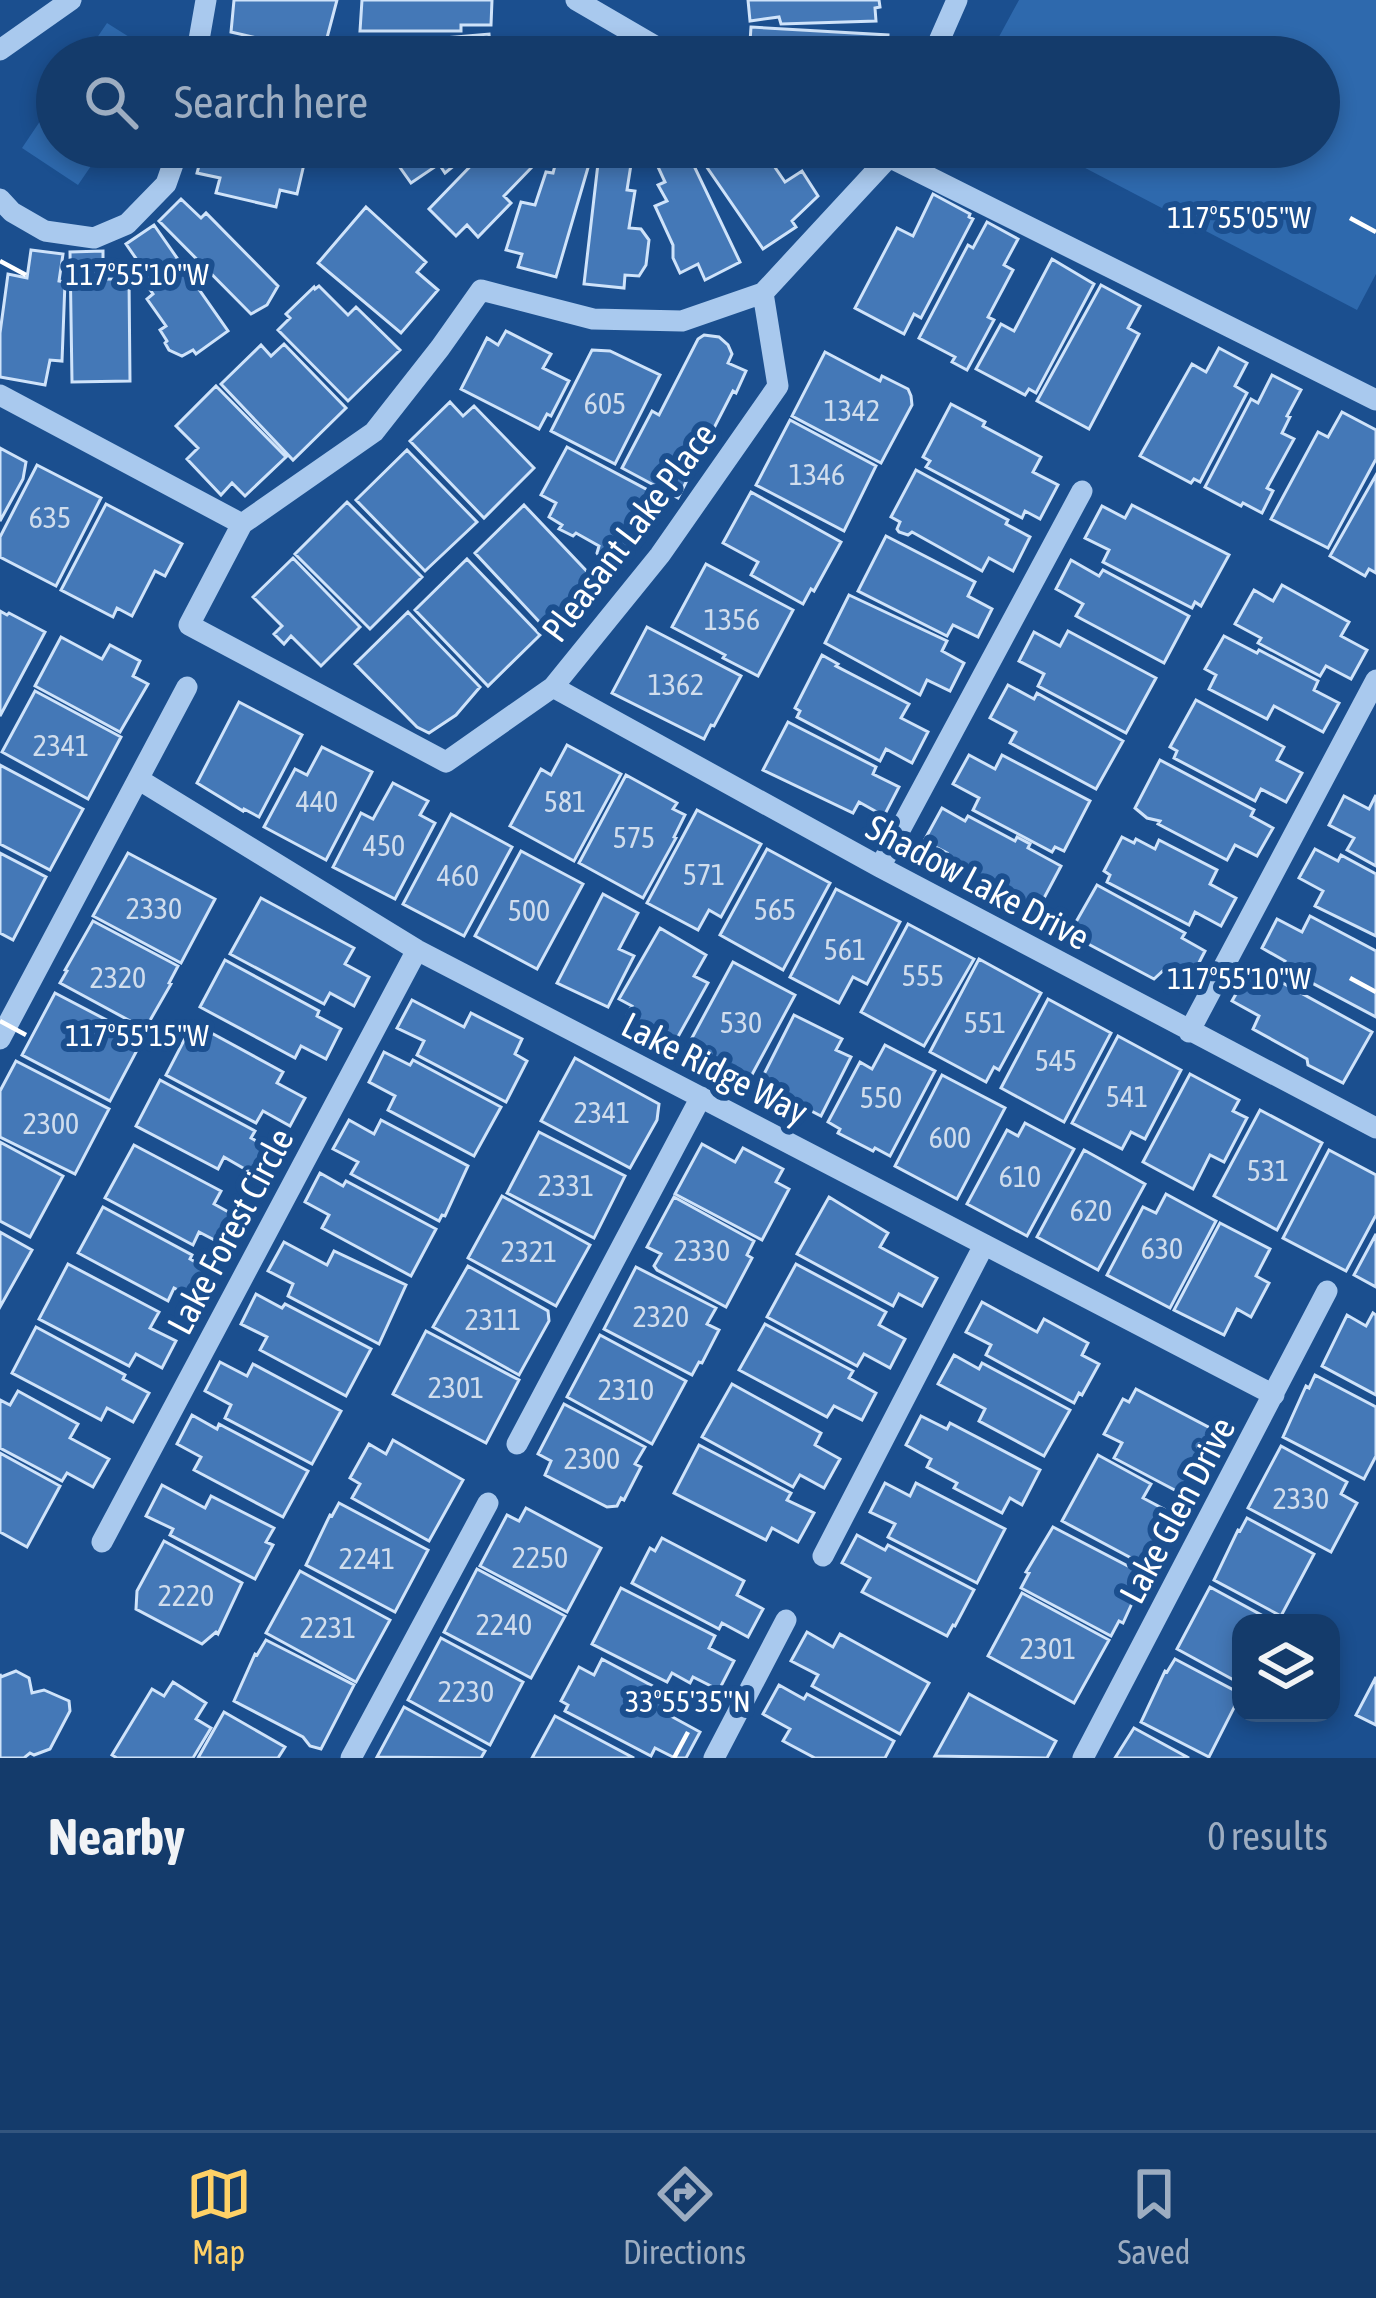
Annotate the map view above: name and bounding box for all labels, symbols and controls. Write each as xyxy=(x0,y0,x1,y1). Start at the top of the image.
search box xyxy=(36,36,1340,168)
icon: search xyxy=(78,69,144,135)
text: Search here xyxy=(174,76,368,128)
text: 117°55'05"W xyxy=(1167,200,1311,234)
text: 117°55'10"W xyxy=(65,257,209,291)
house number: 605 xyxy=(584,386,626,420)
house number: 1342 xyxy=(824,393,880,427)
street label: Pleasant Lake Place xyxy=(533,414,725,650)
house number: 1346 xyxy=(789,457,845,491)
house number: 635 xyxy=(29,500,71,534)
house number: 1356 xyxy=(704,602,760,636)
house number: 1362 xyxy=(648,667,704,701)
house number: 2341 xyxy=(33,728,89,762)
house number: 440 xyxy=(296,784,338,818)
house number: 581 xyxy=(544,784,586,818)
street label: Shadow Lake Drive xyxy=(859,806,1097,958)
house number: 575 xyxy=(613,820,655,854)
house number: 450 xyxy=(363,828,405,862)
house number: 571 xyxy=(683,857,725,891)
house number: 460 xyxy=(437,858,479,892)
house number: 2330 xyxy=(126,891,182,925)
house number: 565 xyxy=(754,892,796,926)
house number: 500 xyxy=(508,893,550,927)
house number: 561 xyxy=(824,932,866,966)
house number: 555 xyxy=(902,958,944,992)
house number: 2320 xyxy=(90,960,146,994)
text: 117°55'10"W xyxy=(1167,961,1311,995)
street label: Lake Ridge Way xyxy=(615,1003,815,1133)
house number: 530 xyxy=(720,1005,762,1039)
house number: 551 xyxy=(964,1005,1006,1039)
text: 117°55'15"W xyxy=(65,1018,209,1052)
house number: 545 xyxy=(1035,1043,1077,1077)
house number: 541 xyxy=(1106,1079,1148,1113)
house number: 550 xyxy=(860,1080,902,1114)
house number: 2341 xyxy=(574,1095,630,1129)
house number: 2300 xyxy=(23,1106,79,1140)
house number: 600 xyxy=(929,1120,971,1154)
street label: Lake Forest Circle xyxy=(158,1121,302,1341)
house number: 531 xyxy=(1247,1153,1289,1187)
house number: 610 xyxy=(999,1159,1041,1193)
house number: 2331 xyxy=(538,1168,594,1202)
house number: 620 xyxy=(1070,1193,1112,1227)
house number: 630 xyxy=(1141,1231,1183,1265)
house number: 2330 xyxy=(674,1233,730,1267)
house number: 2321 xyxy=(501,1234,557,1268)
house number: 2320 xyxy=(633,1299,689,1333)
house number: 2311 xyxy=(465,1302,521,1336)
house number: 2301 xyxy=(428,1370,484,1404)
house number: 2310 xyxy=(598,1372,654,1406)
street label: Lake Glen Drive xyxy=(1111,1410,1243,1610)
house number: 2300 xyxy=(564,1441,620,1475)
house number: 2330 xyxy=(1273,1481,1329,1515)
house number: 2250 xyxy=(512,1540,568,1574)
house number: 2241 xyxy=(339,1541,395,1575)
house number: 2220 xyxy=(158,1578,214,1612)
house number: 2240 xyxy=(476,1607,532,1641)
house number: 2231 xyxy=(300,1610,356,1644)
map controls xyxy=(1232,1614,1340,1722)
button: layers xyxy=(1232,1614,1340,1722)
house number: 2301 xyxy=(1020,1631,1076,1665)
house number: 2230 xyxy=(438,1674,494,1708)
text: 33°55'35"N xyxy=(625,1684,751,1718)
text: Nearby xyxy=(48,1807,185,1866)
text: 0 results xyxy=(1207,1814,1328,1858)
tab: Map xyxy=(186,2161,252,2271)
tab: Directions xyxy=(623,2161,746,2271)
tab: Saved xyxy=(1117,2161,1190,2271)

